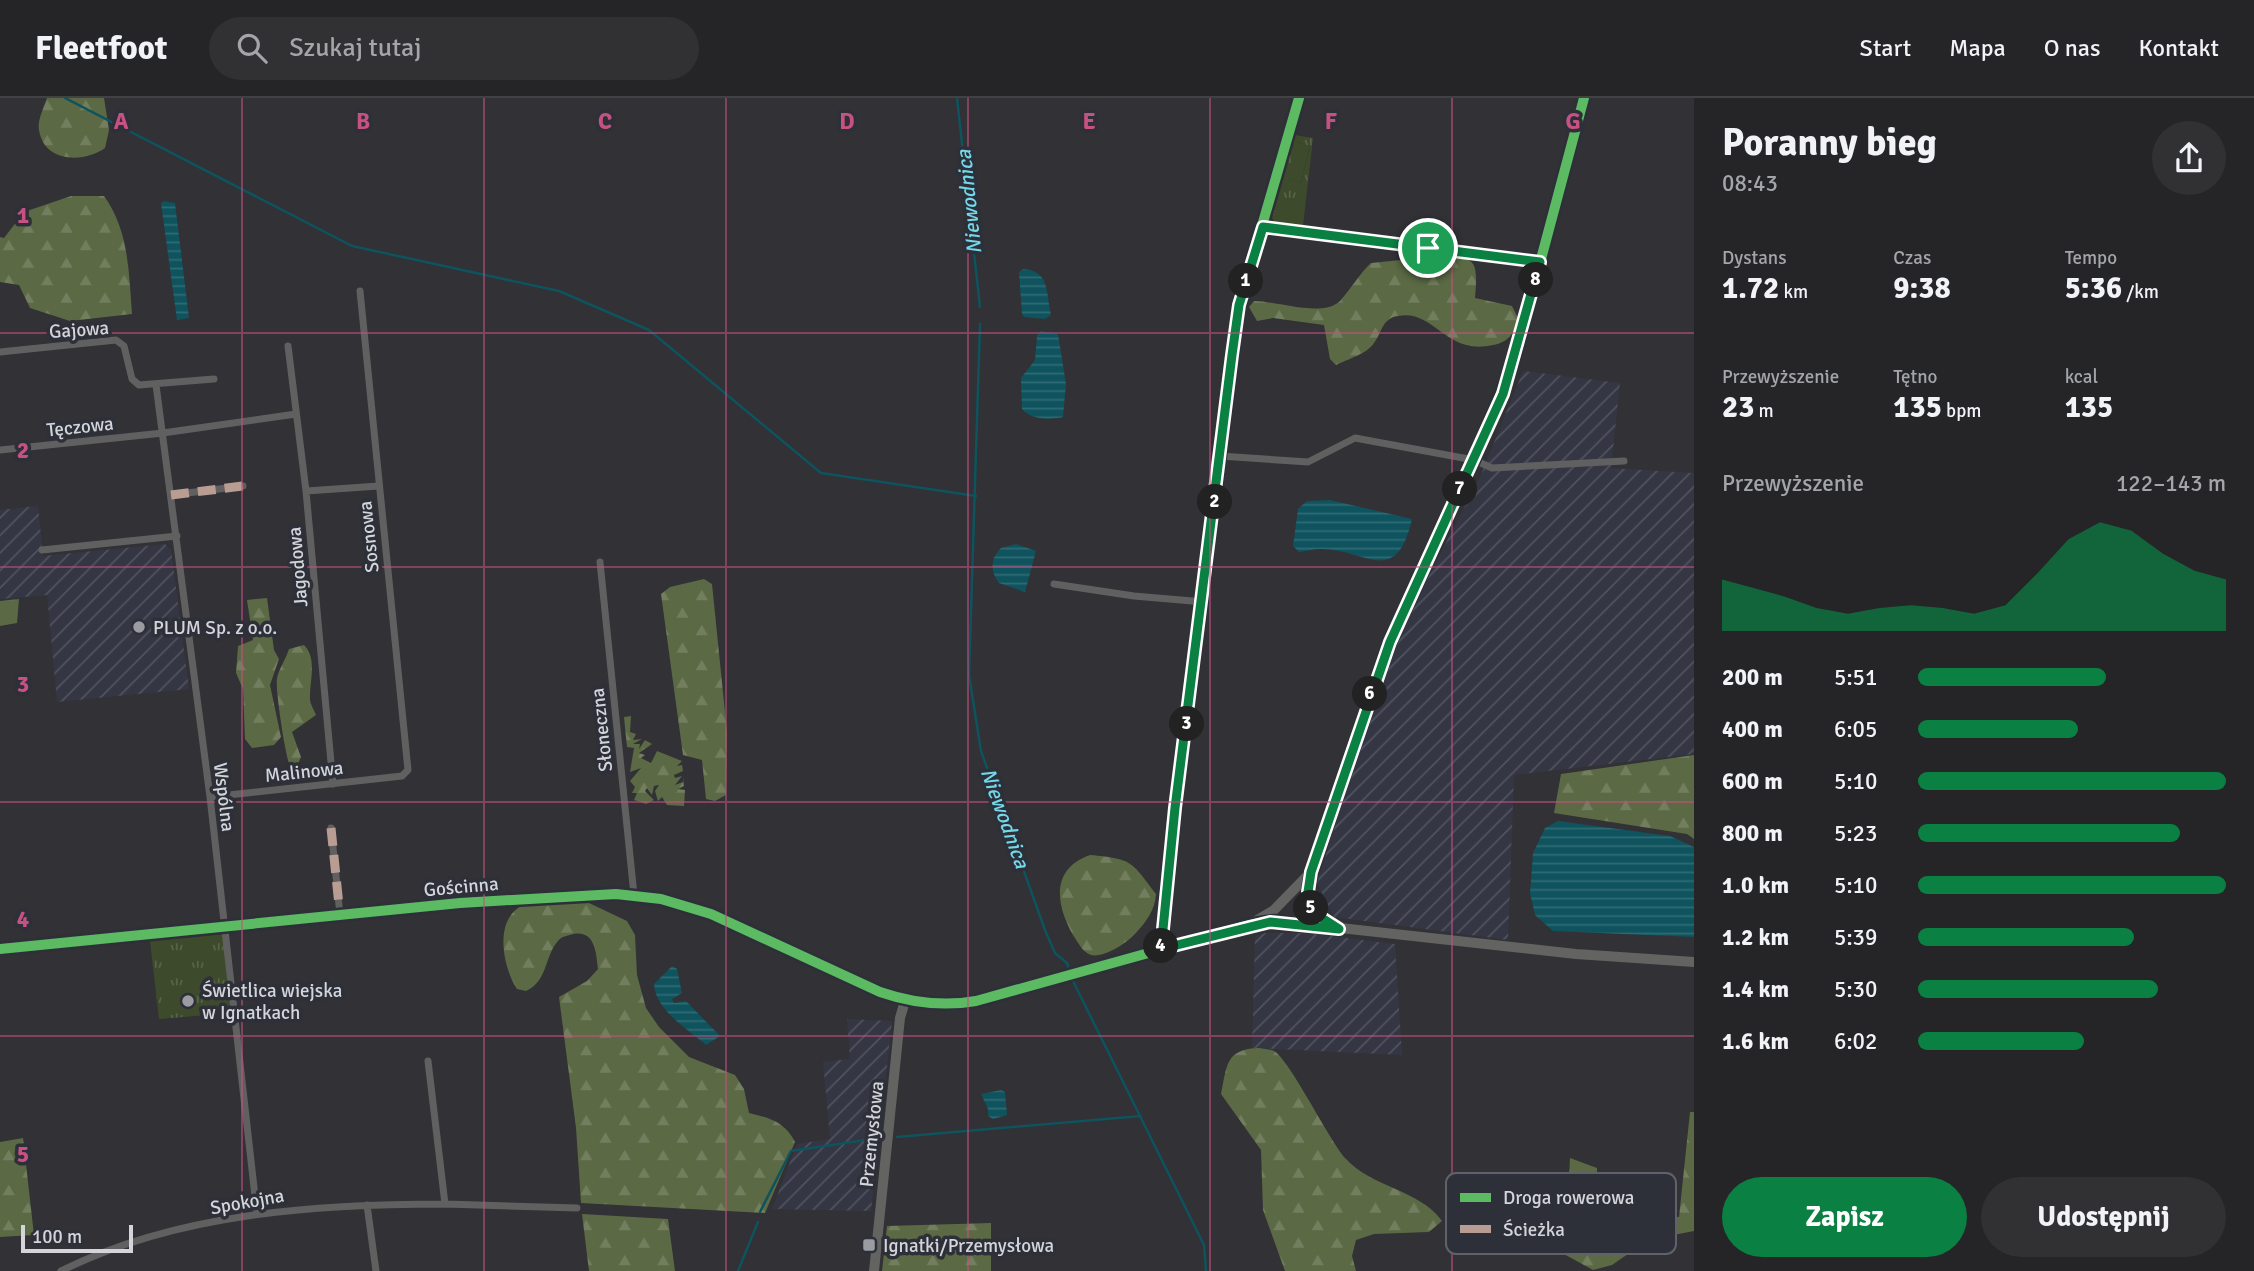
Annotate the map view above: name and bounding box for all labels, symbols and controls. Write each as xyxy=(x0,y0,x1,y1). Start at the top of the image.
search box xyxy=(209,17,699,80)
text: Fleetfoot xyxy=(35,28,167,69)
icon: search xyxy=(233,29,271,67)
text: Szukaj tutaj xyxy=(289,32,421,64)
text: Start xyxy=(1860,33,1911,63)
text: Mapa xyxy=(1949,33,2006,63)
text: O nas xyxy=(2044,33,2101,63)
text: Kontakt xyxy=(2139,33,2219,63)
text: A xyxy=(114,107,129,136)
text: B xyxy=(356,107,370,136)
text: C xyxy=(598,107,612,136)
text: D xyxy=(839,107,855,136)
text: E xyxy=(1082,107,1096,136)
text: F xyxy=(1325,107,1337,136)
text: G xyxy=(1565,107,1581,136)
text: Poranny bieg xyxy=(1722,119,1937,166)
button: share xyxy=(2152,121,2226,195)
water label: Niewodnica xyxy=(950,147,987,256)
text: 08:43 xyxy=(1722,169,1778,198)
text: 1 xyxy=(17,201,29,230)
pin xyxy=(1398,218,1458,278)
icon: arrive xyxy=(1409,229,1447,267)
text: Dystans xyxy=(1722,246,1786,270)
text: Czas xyxy=(1893,246,1931,270)
text: Tempo xyxy=(2065,246,2117,270)
pin: 8 xyxy=(1518,262,1554,298)
pin: 1 xyxy=(1228,264,1264,298)
text: 8 xyxy=(1530,267,1541,291)
text: 1 xyxy=(1240,268,1251,292)
text: 1.72 xyxy=(1722,270,1779,307)
text: 9:38 xyxy=(1893,270,1951,307)
text: 5:36 xyxy=(2065,270,2122,307)
text: km xyxy=(1779,280,1808,304)
text: /km xyxy=(2122,280,2159,304)
street label: Gajowa xyxy=(48,316,110,344)
text: Przewyższenie xyxy=(1722,365,1839,389)
text: Tętno xyxy=(1893,365,1938,389)
text: kcal xyxy=(2065,365,2098,389)
text: 23 xyxy=(1722,389,1754,426)
text: 135 xyxy=(1893,389,1942,426)
text: 135 xyxy=(2065,389,2113,426)
text: m xyxy=(1754,399,1774,423)
text: bpm xyxy=(1942,399,1981,423)
street label: Tęczowa xyxy=(45,412,115,442)
text: 2 xyxy=(17,436,29,465)
text: Przewyższenie xyxy=(1722,469,1864,498)
text: 122–143 m xyxy=(2116,469,2226,498)
pin: 7 xyxy=(1442,472,1478,506)
text: 7 xyxy=(1454,476,1465,500)
pin: 2 xyxy=(1198,484,1232,520)
text: 2 xyxy=(1209,489,1220,513)
street label: Sosnowa xyxy=(353,500,385,574)
street label: Jagodowa xyxy=(283,526,313,608)
place label: PLUM Sp. z o.o. xyxy=(153,616,277,640)
marker: PLUM Sp. z o.o. xyxy=(131,619,147,635)
text: 200 m xyxy=(1722,663,1783,692)
text: 5:51 xyxy=(1834,663,1877,692)
text: 3 xyxy=(17,670,29,699)
pin: 6 xyxy=(1352,676,1388,712)
text: 6 xyxy=(1364,681,1375,705)
street label: Słoneczna xyxy=(586,687,618,773)
pin: 3 xyxy=(1170,706,1204,742)
text: 3 xyxy=(1181,711,1192,735)
text: 400 m xyxy=(1722,715,1783,744)
text: 6:05 xyxy=(1834,715,1877,744)
street label: Malinowa xyxy=(264,756,345,788)
street label: Wspólna xyxy=(208,761,240,833)
water label: Niewodnica xyxy=(975,764,1036,873)
text: 600 m xyxy=(1722,767,1783,796)
text: 5:10 xyxy=(1834,767,1877,796)
text: 800 m xyxy=(1722,819,1783,848)
text: 5:23 xyxy=(1834,819,1877,848)
text: 1.0 km xyxy=(1722,871,1789,900)
text: 5:10 xyxy=(1834,871,1877,900)
street label: Gościnna xyxy=(423,872,500,902)
pin: 5 xyxy=(1294,890,1328,926)
text: 5 xyxy=(1305,895,1316,919)
text: 4 xyxy=(17,905,29,934)
text: 1.2 km xyxy=(1722,923,1789,952)
text: 5:39 xyxy=(1834,923,1877,952)
pin: 4 xyxy=(1144,928,1178,964)
text: 4 xyxy=(1155,933,1166,957)
text: 1.4 km xyxy=(1722,975,1789,1004)
text: 5:30 xyxy=(1834,975,1877,1004)
place label: Świetlica wiejska w Ignatkach xyxy=(202,979,342,1025)
marker: Świetlica wiejska w Ignatkach xyxy=(180,993,196,1009)
text: 1.6 km xyxy=(1722,1027,1789,1056)
text: 6:02 xyxy=(1834,1027,1877,1056)
street label: Przemysłowa xyxy=(854,1080,889,1188)
text: 5 xyxy=(17,1140,29,1169)
legend xyxy=(1446,1173,1676,1254)
button: Zapisz xyxy=(1722,1177,1967,1257)
button: Udostępnij xyxy=(1981,1177,2226,1257)
street label: Spokojna xyxy=(208,1184,286,1220)
text: Droga rowerowa xyxy=(1503,1186,1634,1210)
text: Ścieżka xyxy=(1503,1218,1565,1242)
scale bar xyxy=(21,1222,133,1254)
text: 100 m xyxy=(32,1225,82,1249)
place label: Ignatki/Przemysłowa xyxy=(883,1234,1054,1258)
marker: Ignatki/Przemysłowa xyxy=(861,1237,877,1253)

